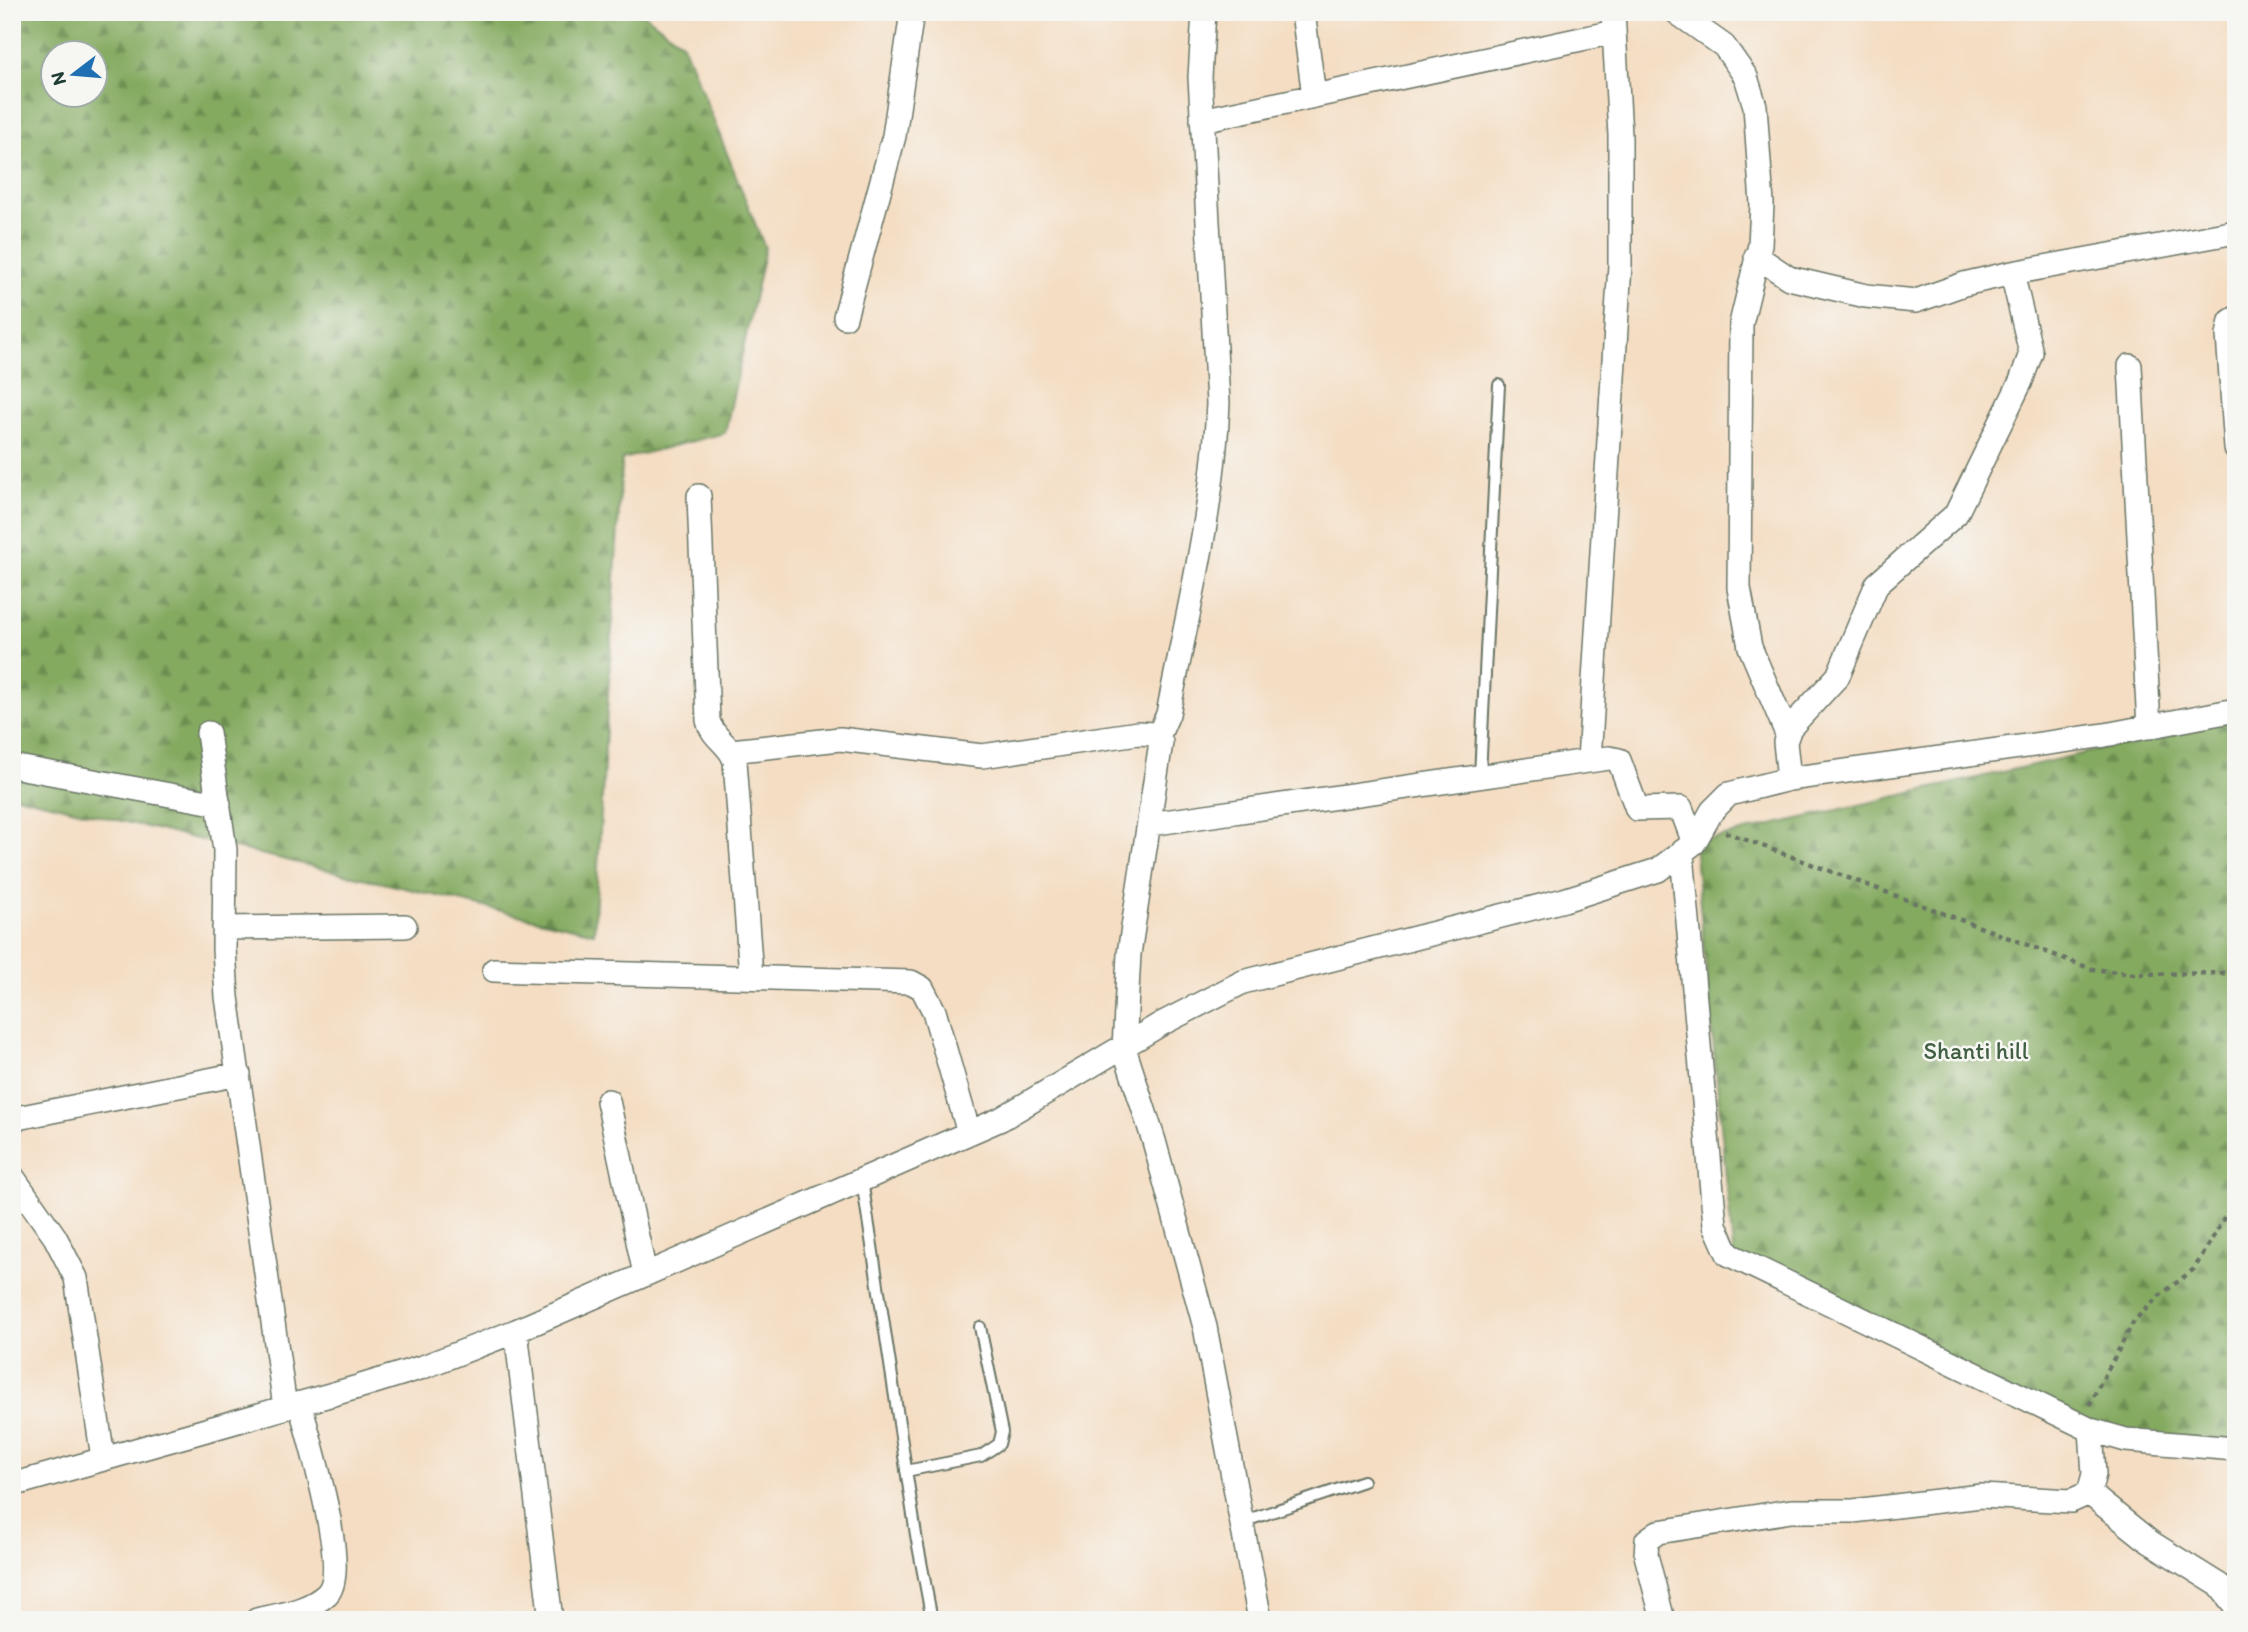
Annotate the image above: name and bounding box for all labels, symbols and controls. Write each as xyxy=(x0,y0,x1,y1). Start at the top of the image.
north arrow xyxy=(38,38,108,108)
text: N xyxy=(45,69,71,88)
park label: Shanti hill xyxy=(1924,1036,2029,1065)

